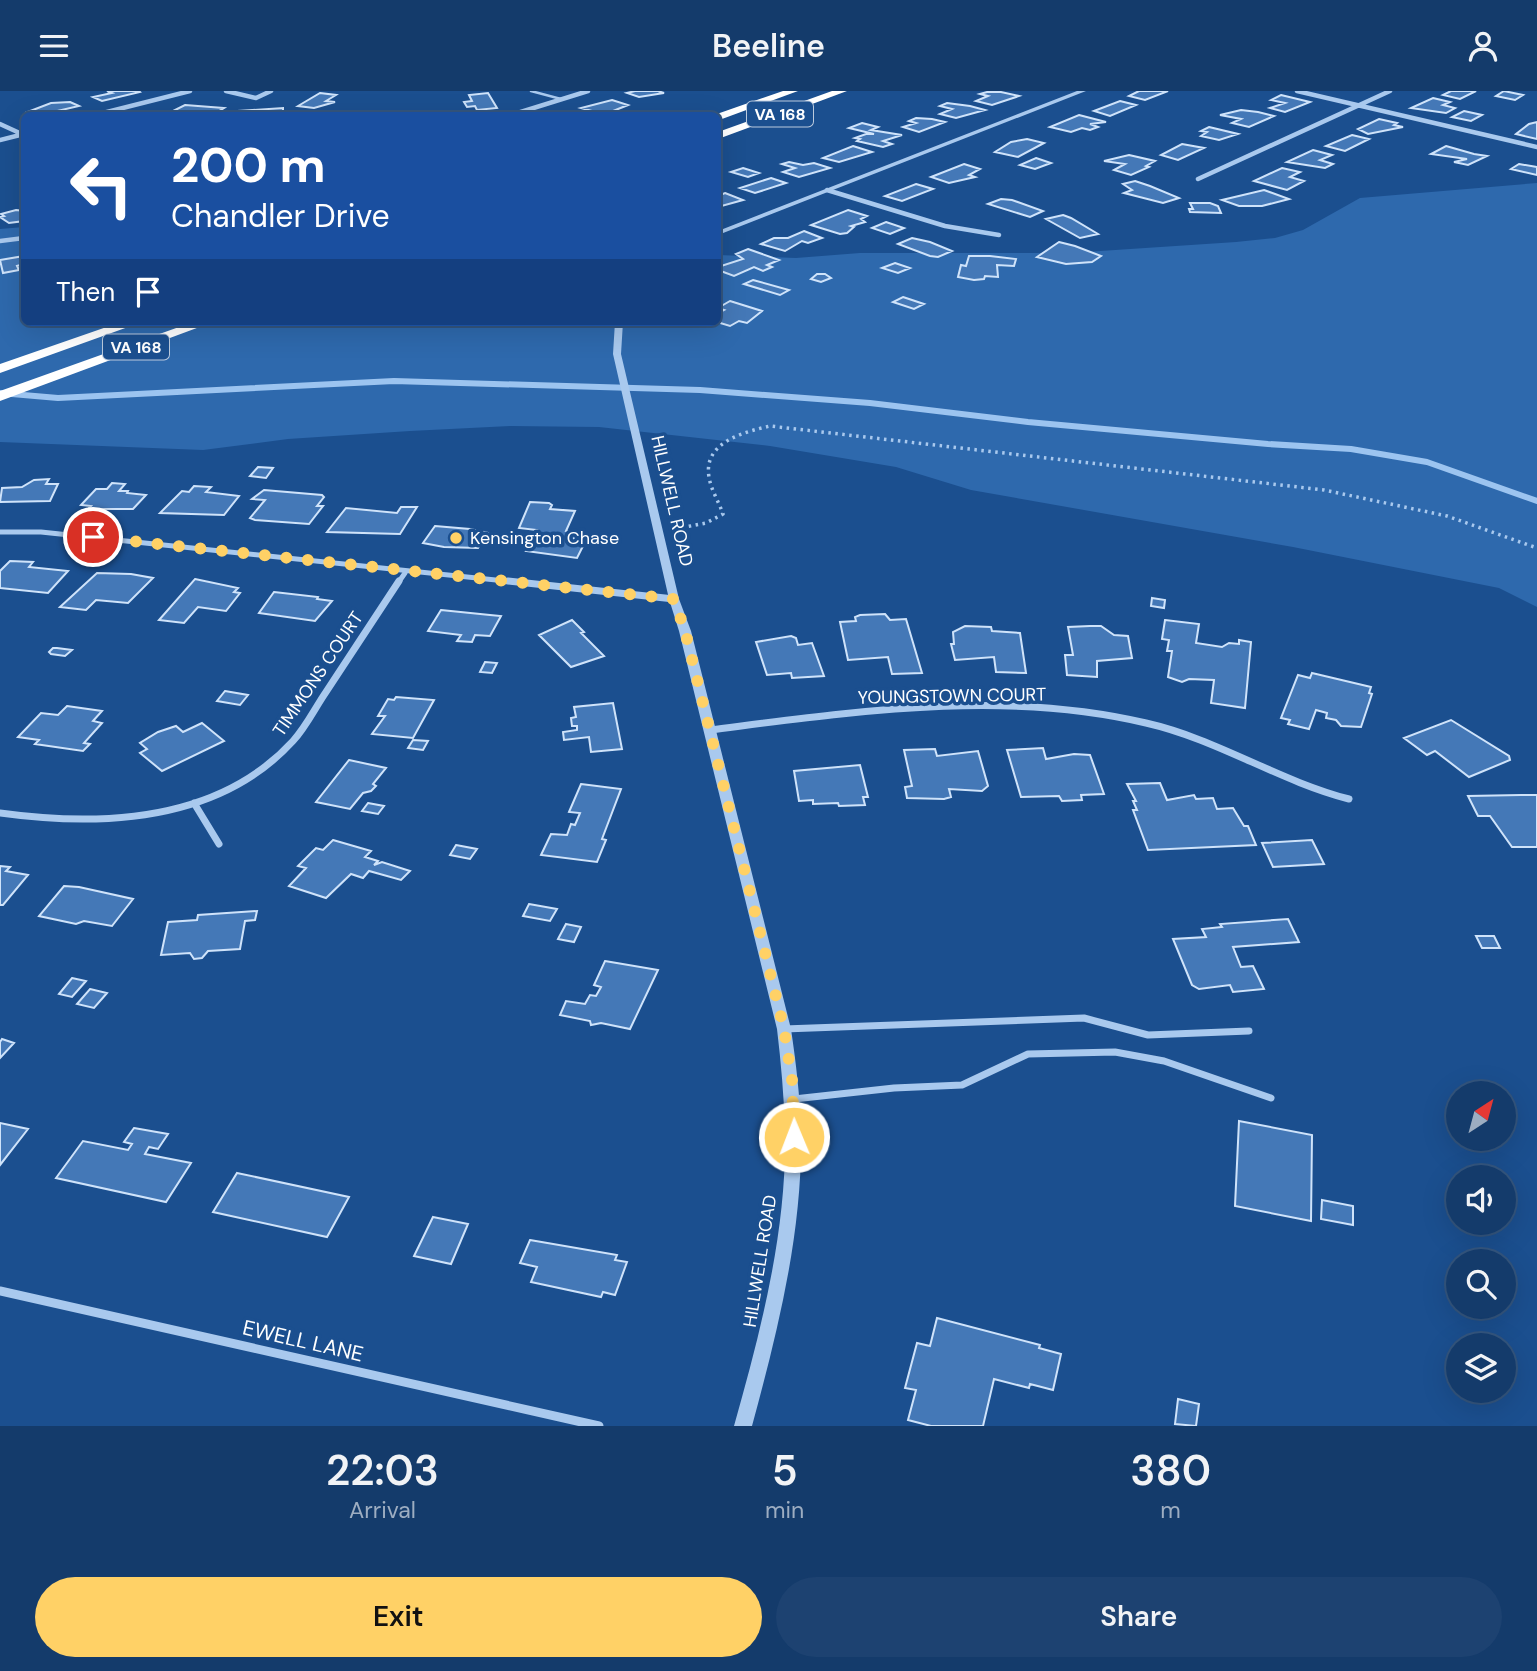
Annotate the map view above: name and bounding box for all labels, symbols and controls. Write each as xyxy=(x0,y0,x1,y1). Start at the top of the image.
text: Beeline xyxy=(712,25,825,67)
icon: menu xyxy=(35,27,73,65)
icon: person xyxy=(1464,27,1502,65)
road number: VA 168 xyxy=(747,101,813,127)
text: 200 m xyxy=(171,133,326,197)
icon: left xyxy=(56,140,147,231)
text: Chandler Drive xyxy=(171,195,390,237)
icon: arrive xyxy=(129,273,167,311)
text: Then xyxy=(56,275,115,309)
road number: VA 168 xyxy=(103,335,169,359)
street label: HILLWELL ROAD xyxy=(645,433,699,569)
pin xyxy=(63,507,123,567)
icon: arrive xyxy=(74,518,112,556)
place label: Kensington Chase xyxy=(470,526,619,550)
marker: Kensington Chase xyxy=(448,530,464,546)
street label: TIMMONS COURT xyxy=(267,607,369,741)
street label: YOUNGSTOWN COURT xyxy=(858,682,1046,710)
north arrow xyxy=(1446,1081,1516,1151)
map controls xyxy=(1446,1081,1516,1403)
position arrow xyxy=(757,1100,831,1174)
button: sound xyxy=(1446,1165,1516,1235)
street label: HILLWELL ROAD xyxy=(738,1193,782,1329)
button: search xyxy=(1446,1249,1516,1319)
street label: EWELL LANE xyxy=(240,1314,366,1368)
button: layers xyxy=(1446,1333,1516,1403)
text: 22:03 xyxy=(326,1443,439,1498)
text: 5 xyxy=(772,1443,798,1498)
text: 380 xyxy=(1130,1443,1211,1498)
text: Arrival xyxy=(349,1495,416,1525)
text: min xyxy=(765,1495,804,1525)
text: m xyxy=(1160,1495,1181,1525)
button: Exit xyxy=(35,1577,762,1657)
button: Share xyxy=(776,1577,1502,1657)

